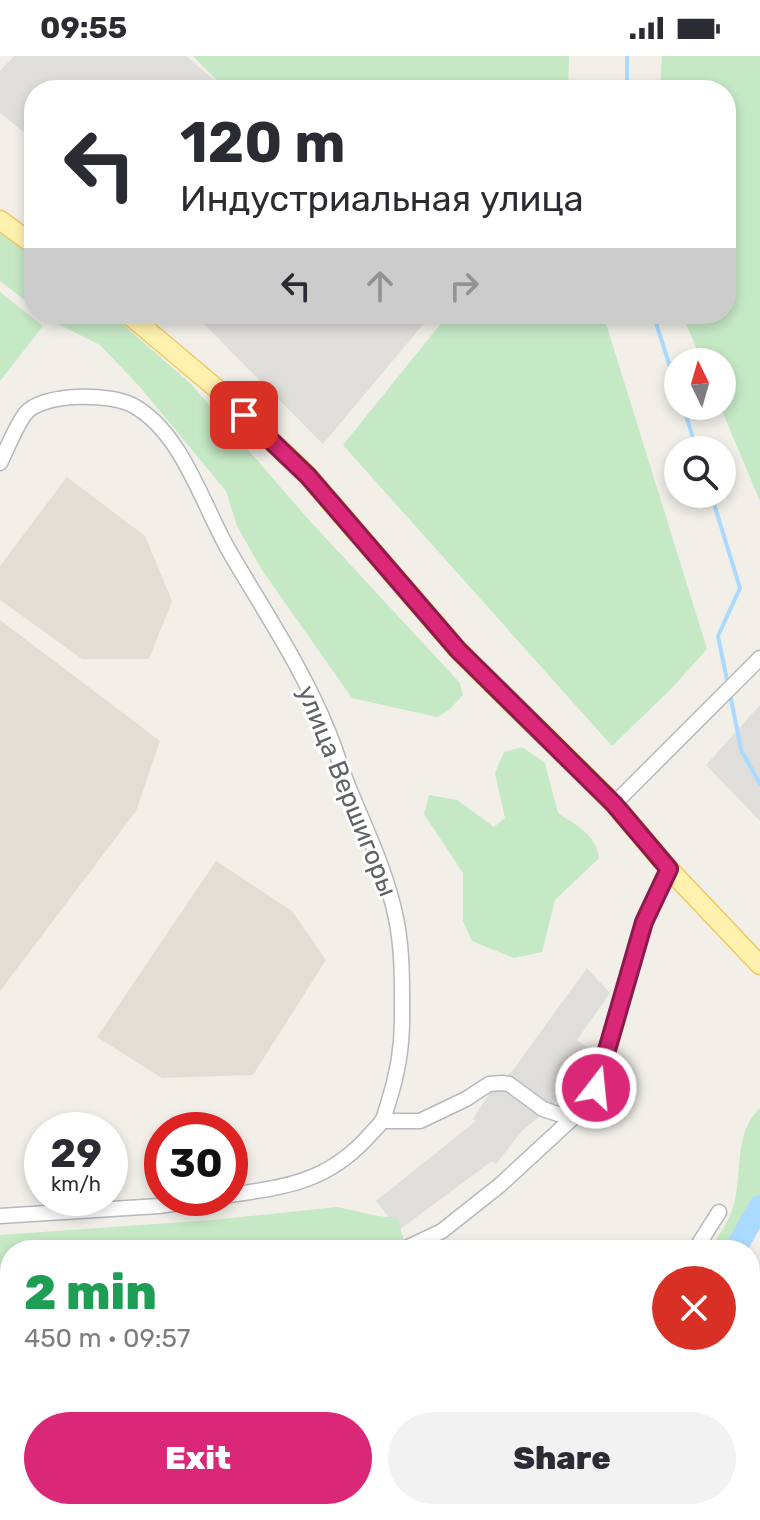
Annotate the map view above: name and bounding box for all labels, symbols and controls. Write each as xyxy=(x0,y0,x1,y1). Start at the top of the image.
text: 09:55 xyxy=(40,10,127,46)
text: 120 m xyxy=(180,110,346,176)
icon: left xyxy=(48,112,152,216)
text: Индустриальная улица xyxy=(180,177,584,220)
icon: left xyxy=(274,264,318,308)
icon: ahead xyxy=(358,264,402,308)
icon: right xyxy=(442,264,486,308)
north arrow xyxy=(664,348,736,420)
map controls xyxy=(664,348,736,508)
pin xyxy=(210,381,278,449)
icon: arrive xyxy=(222,393,266,437)
button: search xyxy=(664,436,736,508)
street label: улица Вершигоры xyxy=(291,681,403,901)
position arrow xyxy=(554,1046,638,1130)
speed limit sign: 30 xyxy=(144,1112,248,1216)
text: 29 xyxy=(50,1130,102,1177)
text: km/h xyxy=(51,1172,101,1196)
text: 2 min xyxy=(24,1264,157,1321)
button: close xyxy=(652,1266,736,1350)
text: 450 m · 09:57 xyxy=(24,1323,190,1354)
button: Exit xyxy=(24,1412,372,1504)
button: Share xyxy=(388,1412,736,1504)

